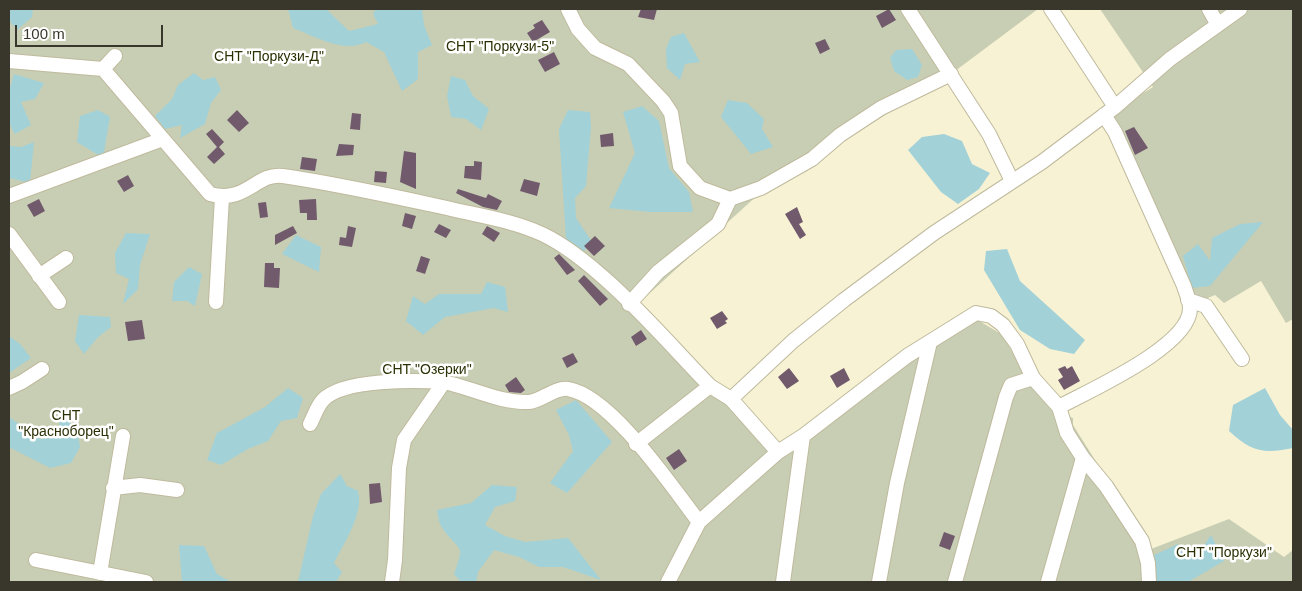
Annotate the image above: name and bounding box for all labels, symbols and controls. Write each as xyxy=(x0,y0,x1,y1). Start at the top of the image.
scale bar xyxy=(18,15,165,47)
text: 100 m xyxy=(23,25,65,42)
park label: СНТ "Поркузи-5" xyxy=(446,39,554,55)
park label: СНТ "Поркузи-Д" xyxy=(214,49,324,65)
park label: СНТ "Озерки" xyxy=(382,362,472,378)
park label: СНТ "Красноборец" xyxy=(18,408,114,441)
park label: СНТ "Поркузи" xyxy=(1176,545,1272,561)

